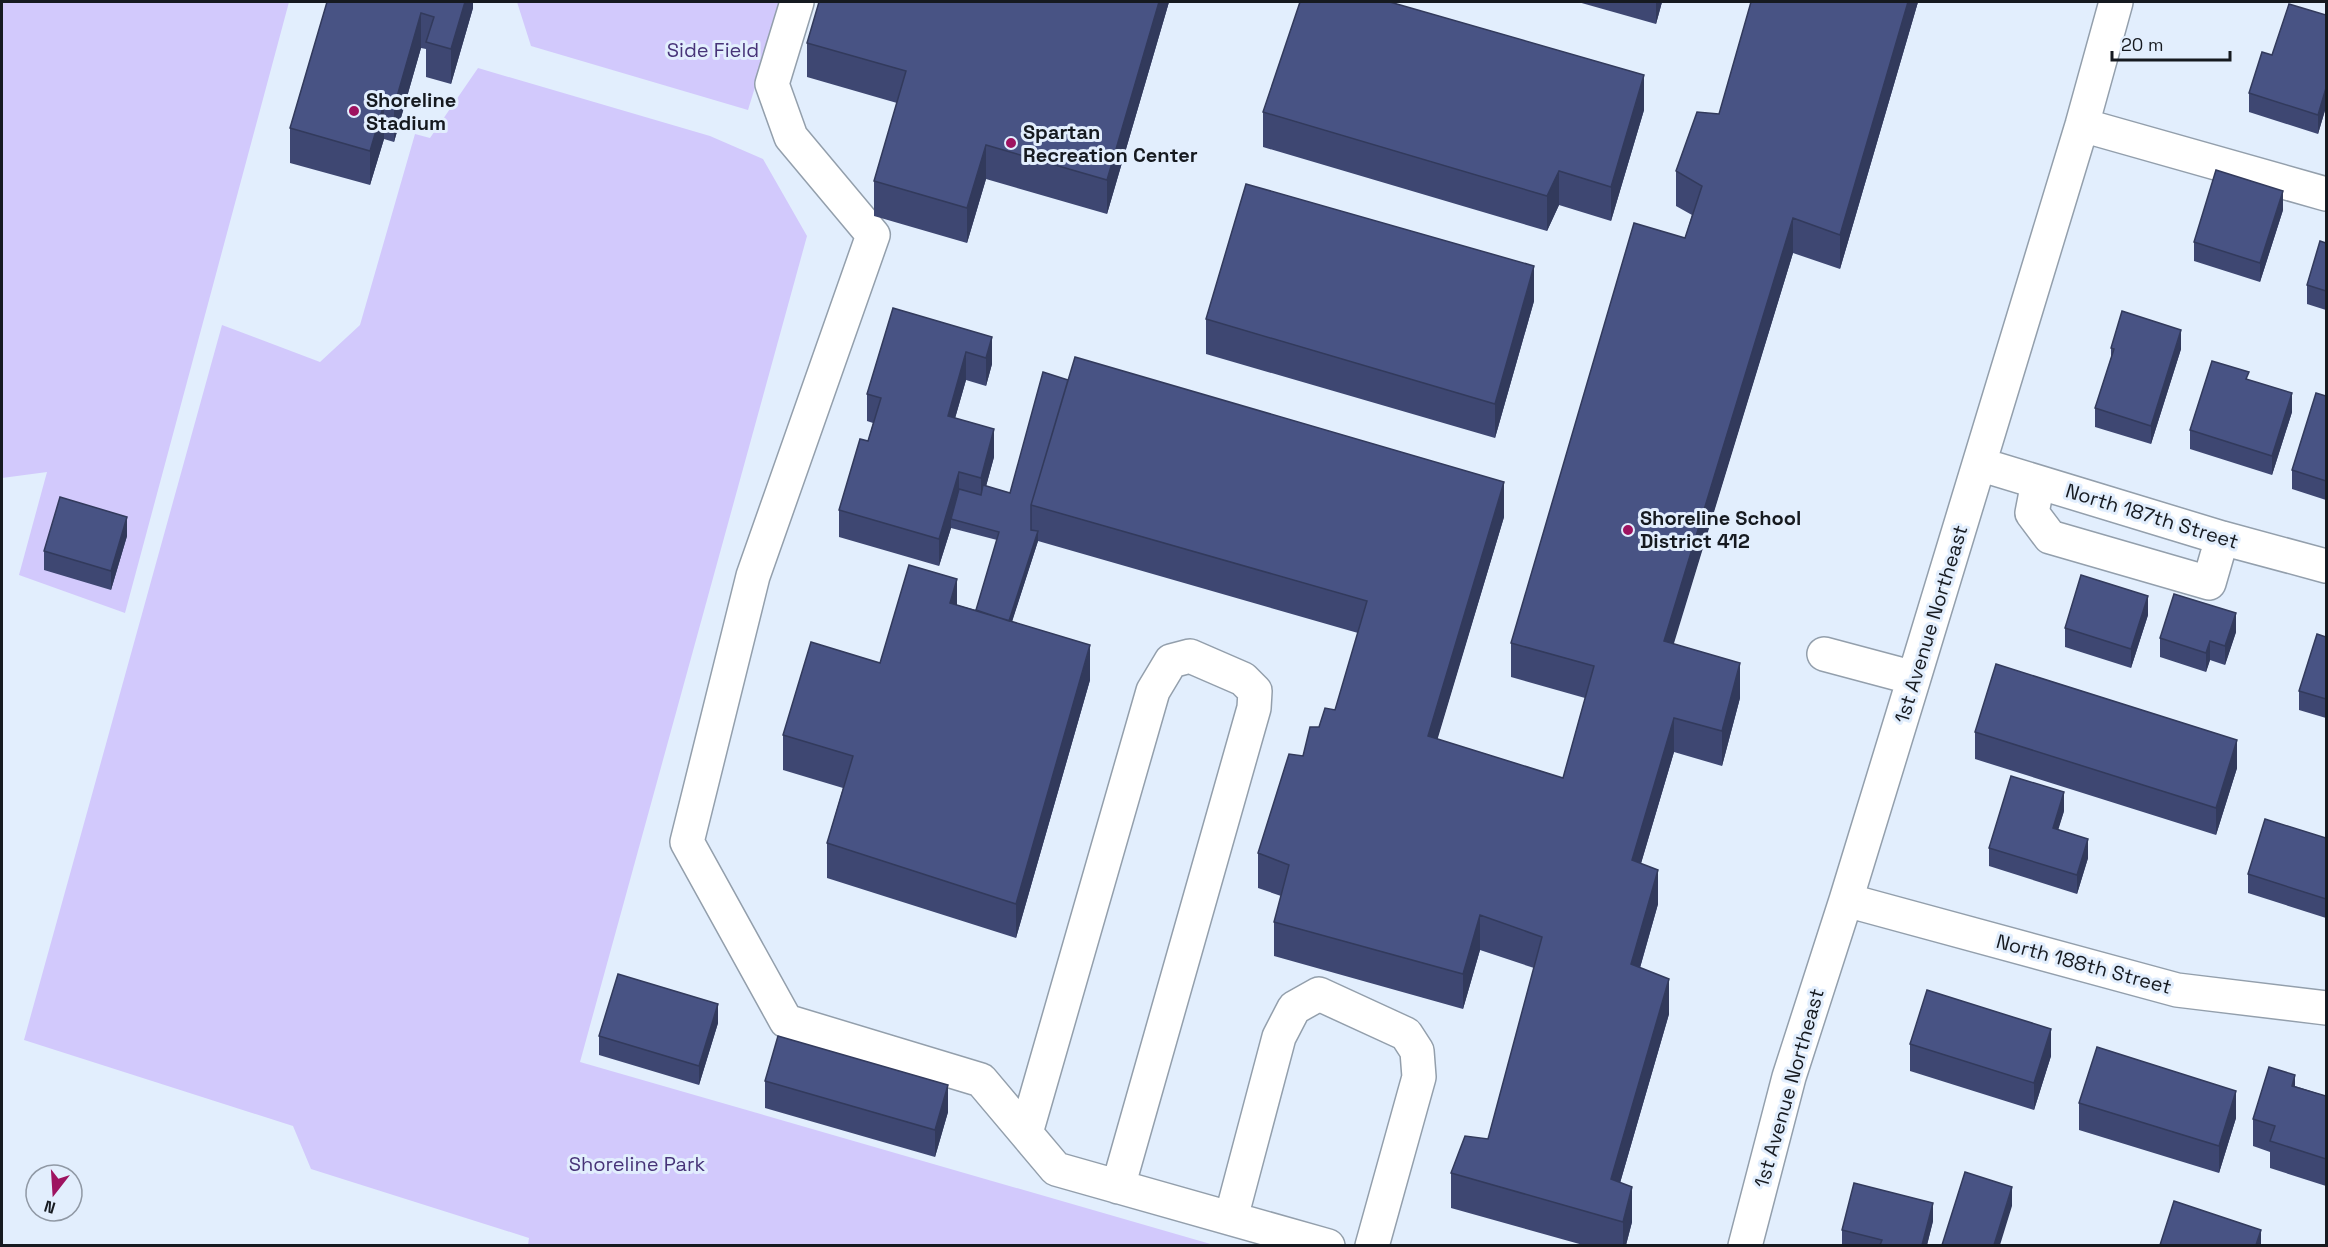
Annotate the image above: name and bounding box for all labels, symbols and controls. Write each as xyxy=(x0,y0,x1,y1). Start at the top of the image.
scale bar xyxy=(2112,24,2230,62)
text: 20 m xyxy=(2121,33,2164,56)
park label: Side Field xyxy=(667,37,759,63)
place label: Shoreline Stadium xyxy=(366,87,456,136)
marker: Shoreline Stadium xyxy=(347,104,361,118)
place label: Spartan Recreation Center xyxy=(1023,119,1198,168)
marker: Spartan Recreation Center xyxy=(1004,136,1018,150)
street label: North 187th Street xyxy=(2062,477,2242,555)
place label: Shoreline School District 412 xyxy=(1640,505,1801,554)
street label: 1st Avenue Northeast xyxy=(1888,522,1974,726)
marker: Shoreline School District 412 xyxy=(1621,523,1635,537)
street label: North 188th Street xyxy=(1993,928,2175,1000)
street label: 1st Avenue Northeast xyxy=(1748,985,1830,1191)
park label: Shoreline Park xyxy=(569,1151,705,1177)
north arrow xyxy=(24,1163,84,1223)
text: N xyxy=(42,1195,58,1218)

